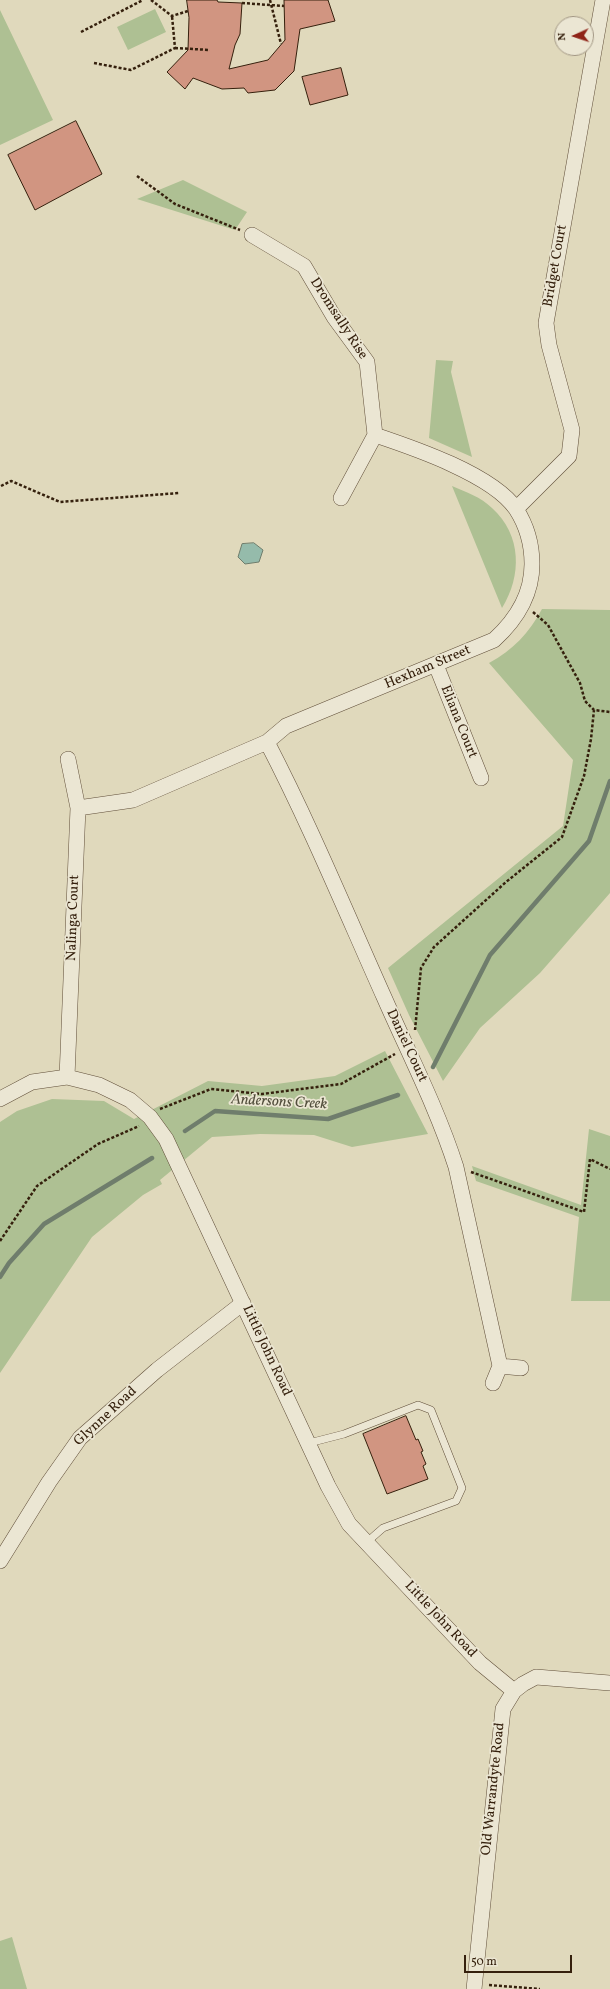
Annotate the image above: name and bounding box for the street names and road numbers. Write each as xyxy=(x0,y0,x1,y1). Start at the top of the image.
street label: Bridget Court xyxy=(540,223,572,309)
street label: Dromsally Rise xyxy=(305,275,371,363)
street label: Hexham Street xyxy=(383,642,473,694)
street label: Eliana Court xyxy=(436,683,480,761)
street label: Nalinga Court xyxy=(64,875,84,961)
street label: Daniel Court xyxy=(382,1007,430,1085)
street label: Little John Road xyxy=(238,1303,294,1399)
street label: Glynne Road xyxy=(71,1384,141,1450)
street label: Little John Road xyxy=(400,1578,480,1662)
street label: Old Warrandyte Road xyxy=(479,1722,509,1856)

